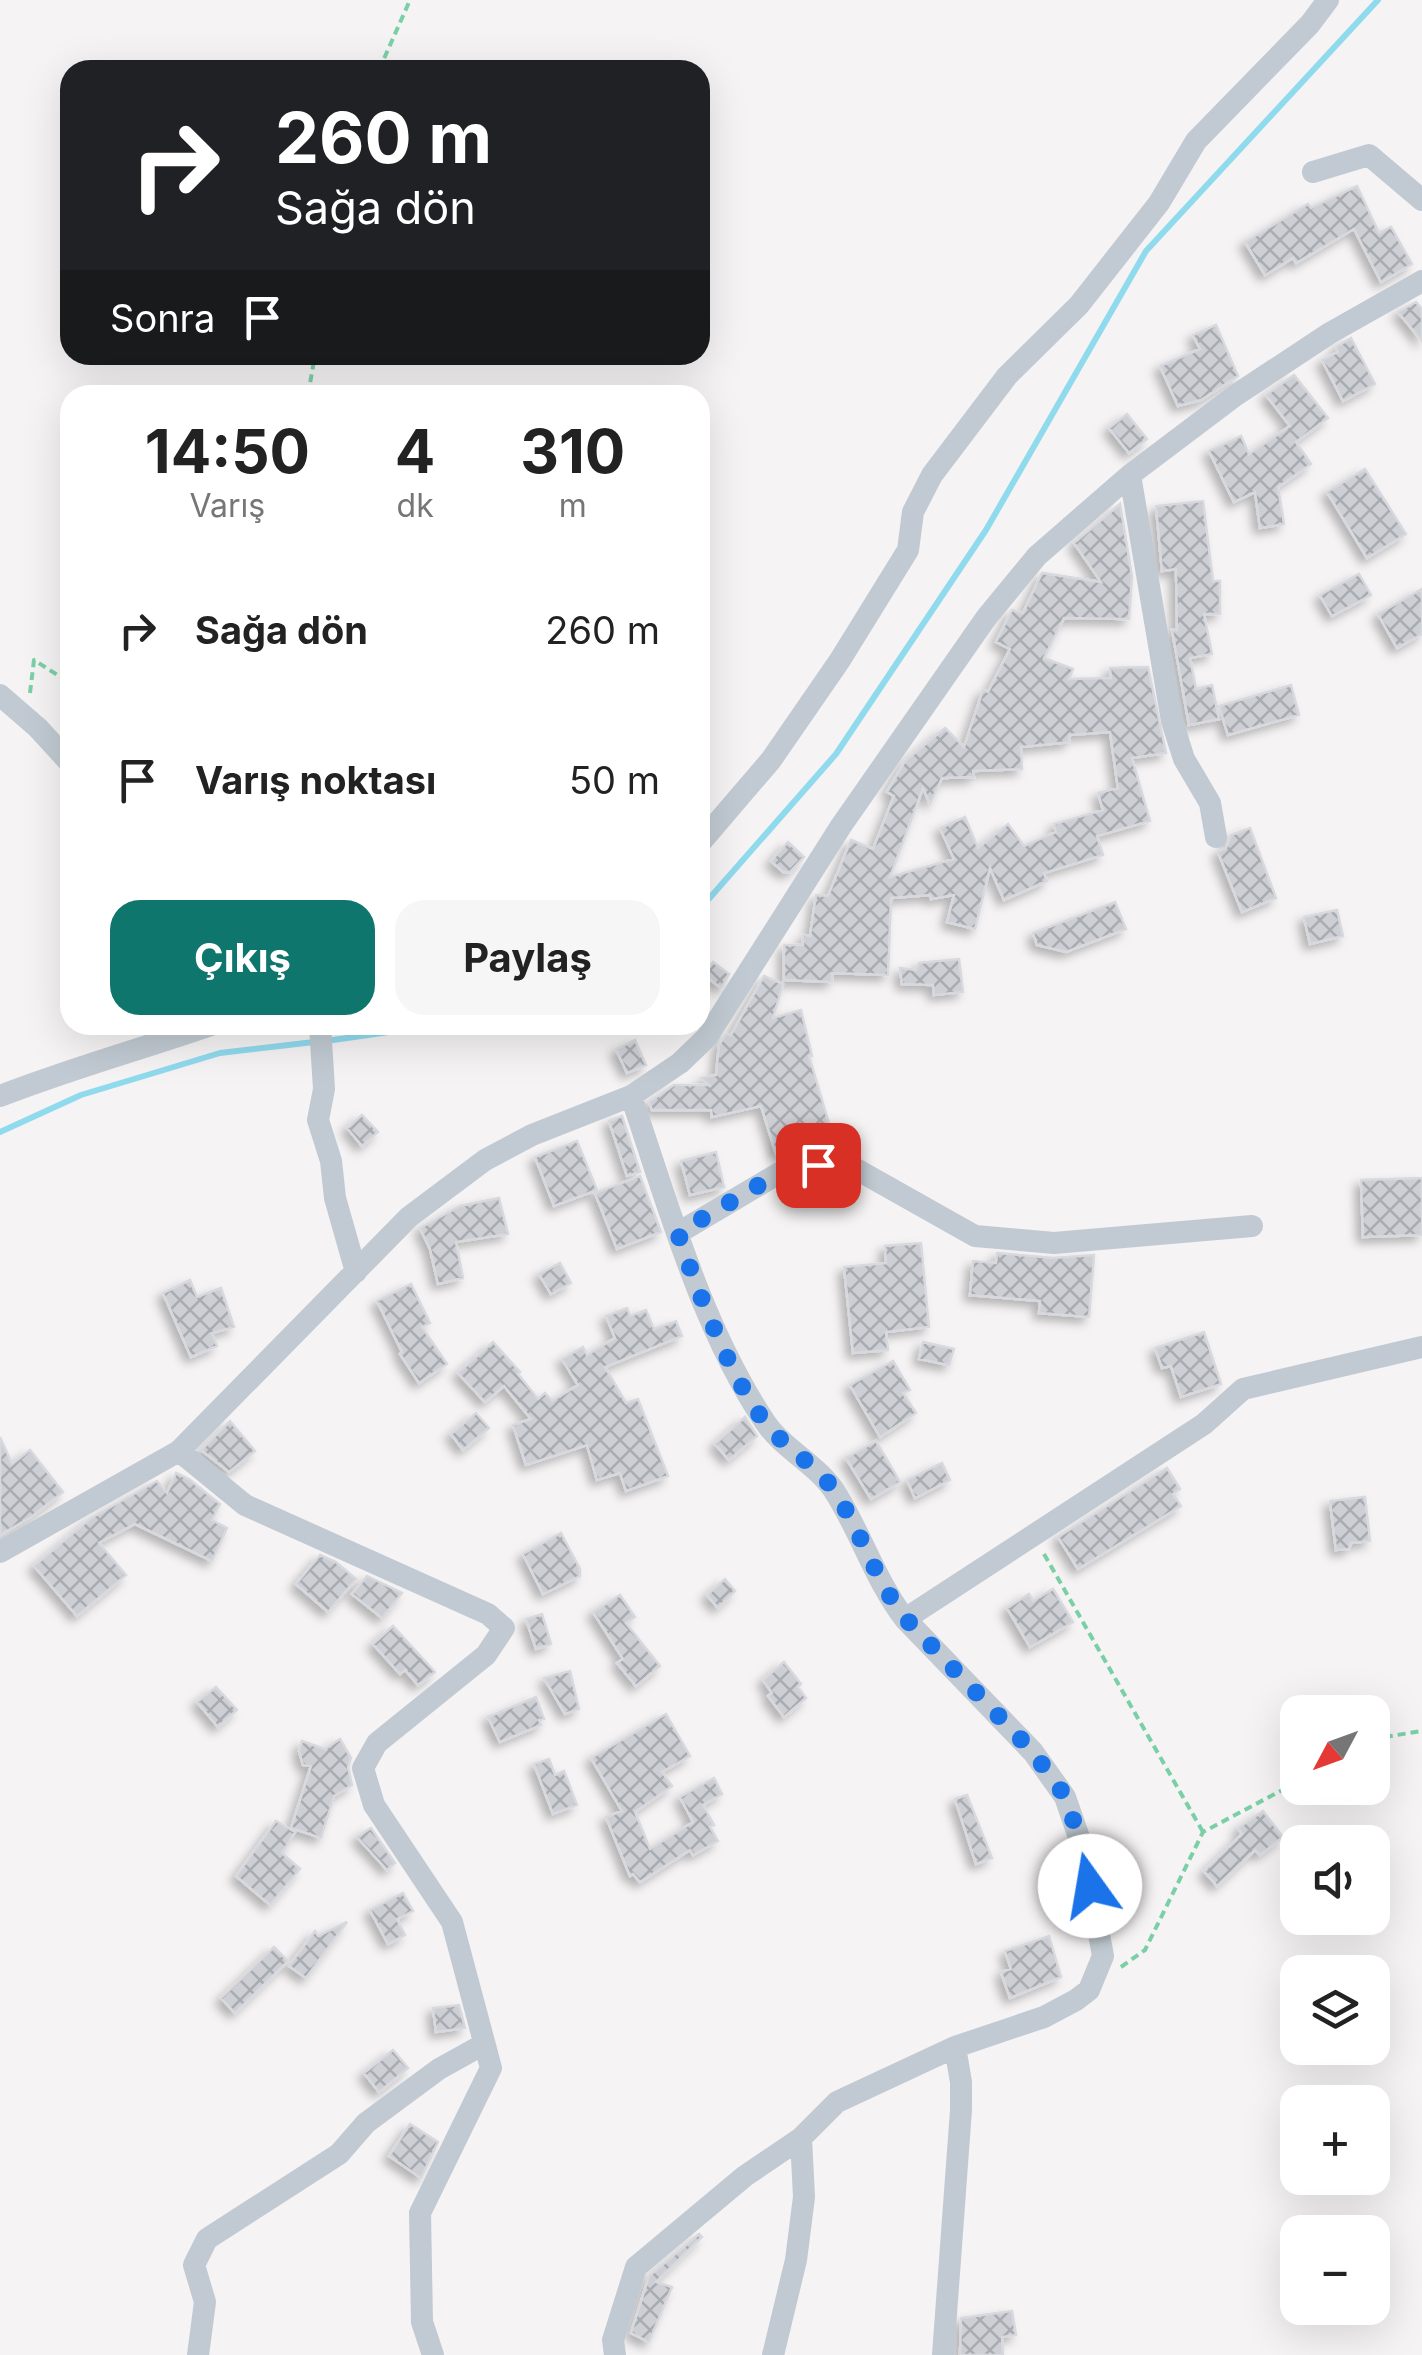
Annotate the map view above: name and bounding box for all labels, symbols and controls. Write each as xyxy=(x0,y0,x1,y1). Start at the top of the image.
text: 260 m xyxy=(275,95,492,180)
icon: right xyxy=(110,100,240,230)
text: Sağa dön xyxy=(275,180,476,235)
icon: arrive xyxy=(235,290,290,345)
text: Sonra xyxy=(110,295,215,341)
text: 14:50 xyxy=(145,415,310,487)
text: 4 xyxy=(395,415,435,487)
text: 310 xyxy=(520,415,625,487)
text: Varış xyxy=(190,486,265,525)
text: dk xyxy=(397,486,434,525)
text: m xyxy=(559,486,587,525)
icon: right xyxy=(110,603,165,658)
text: Sağa dön xyxy=(195,607,368,653)
text: 260 m xyxy=(545,607,660,653)
icon: arrive xyxy=(110,753,165,808)
text: Varış noktası xyxy=(195,757,436,803)
text: 50 m xyxy=(569,757,660,803)
button: Çıkış xyxy=(110,900,375,1015)
button: Paylaş xyxy=(395,900,660,1015)
pin xyxy=(776,1123,861,1208)
icon: arrive xyxy=(791,1138,846,1193)
north arrow xyxy=(1280,1695,1390,1805)
map controls xyxy=(1280,1695,1390,2325)
button: sound xyxy=(1280,1825,1390,1935)
position arrow xyxy=(1038,1834,1142,1938)
button: layers xyxy=(1280,1955,1390,2065)
button: + xyxy=(1280,2085,1390,2195)
button: − xyxy=(1280,2215,1390,2325)

